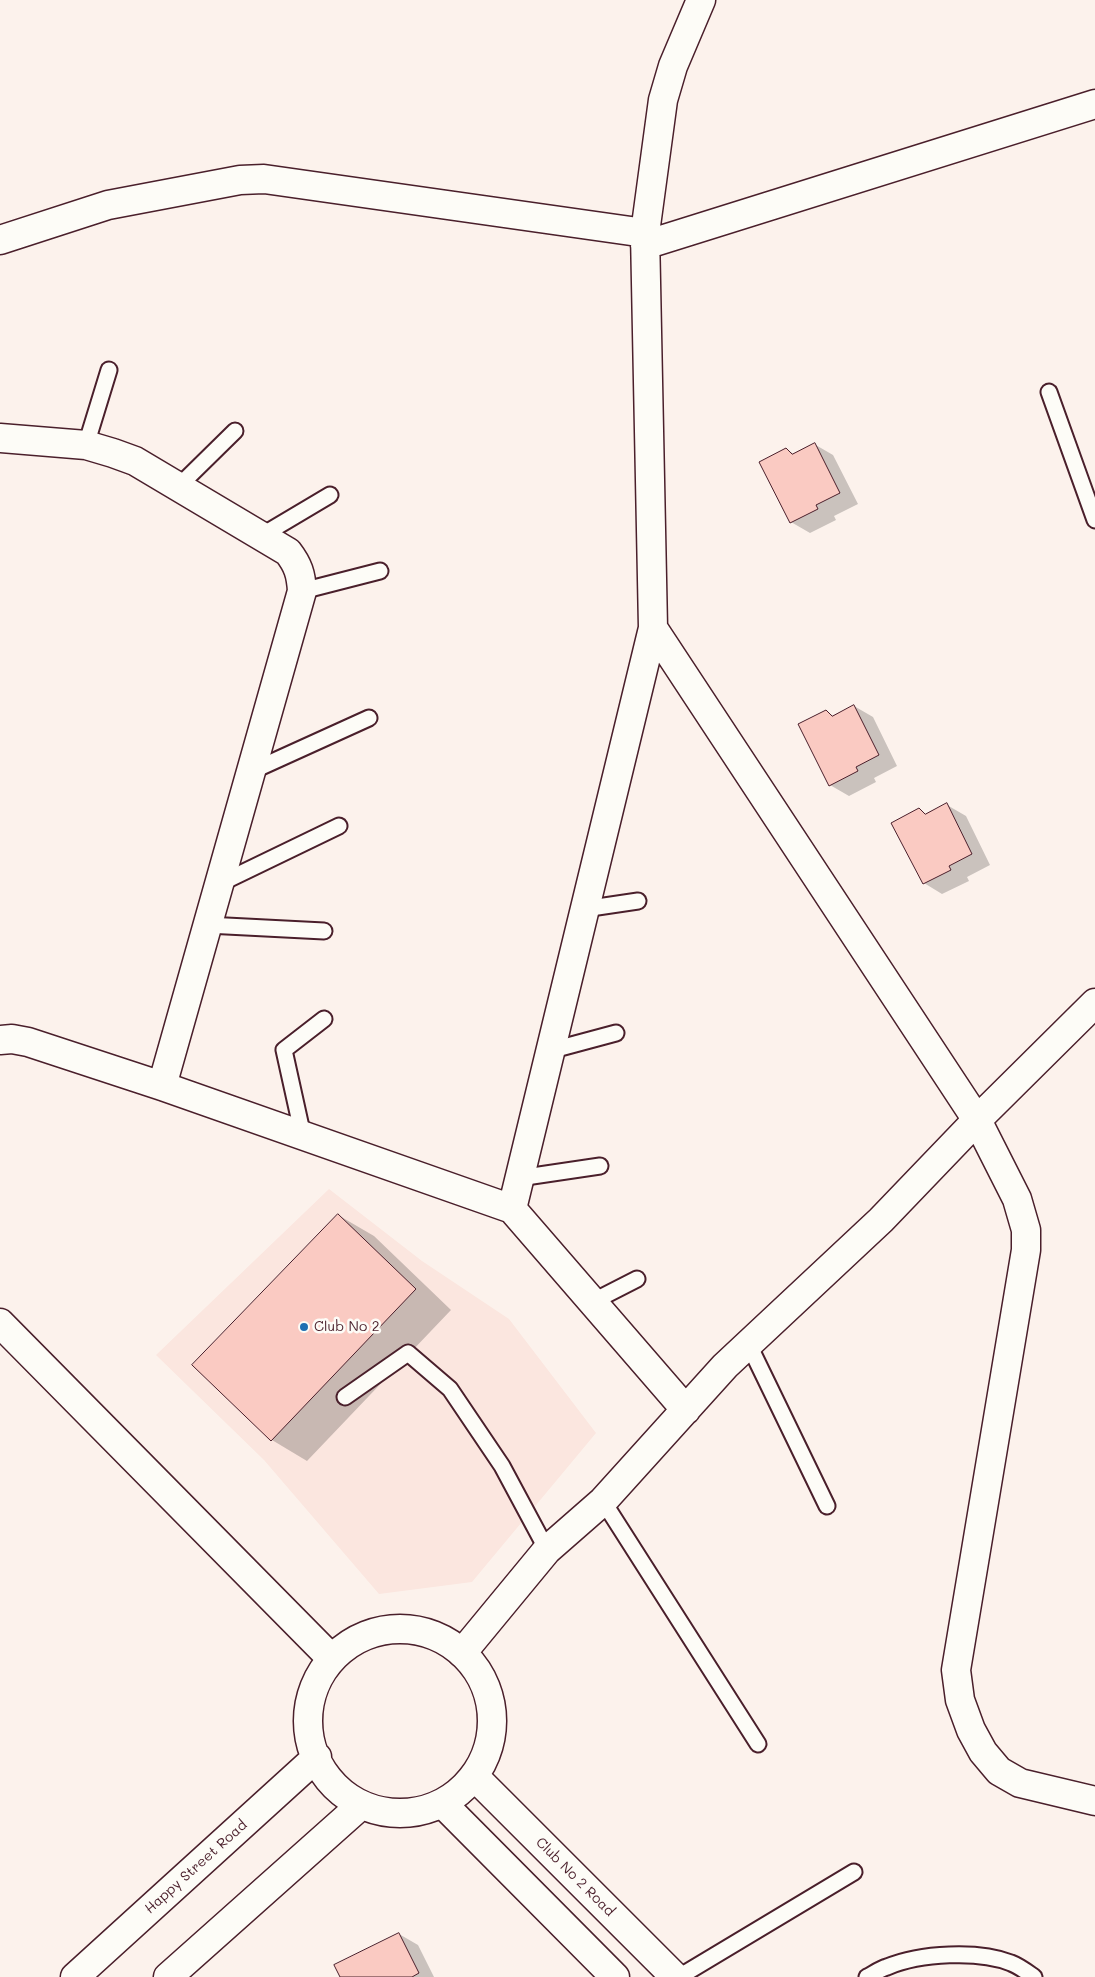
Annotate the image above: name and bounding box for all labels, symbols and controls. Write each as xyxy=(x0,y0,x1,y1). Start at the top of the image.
place label: Club No 2 xyxy=(314,1319,379,1335)
marker: Club No 2 xyxy=(298,1321,310,1333)
street label: Happy Street Road xyxy=(141,1817,251,1917)
street label: Club No 2 Road xyxy=(532,1834,618,1920)

